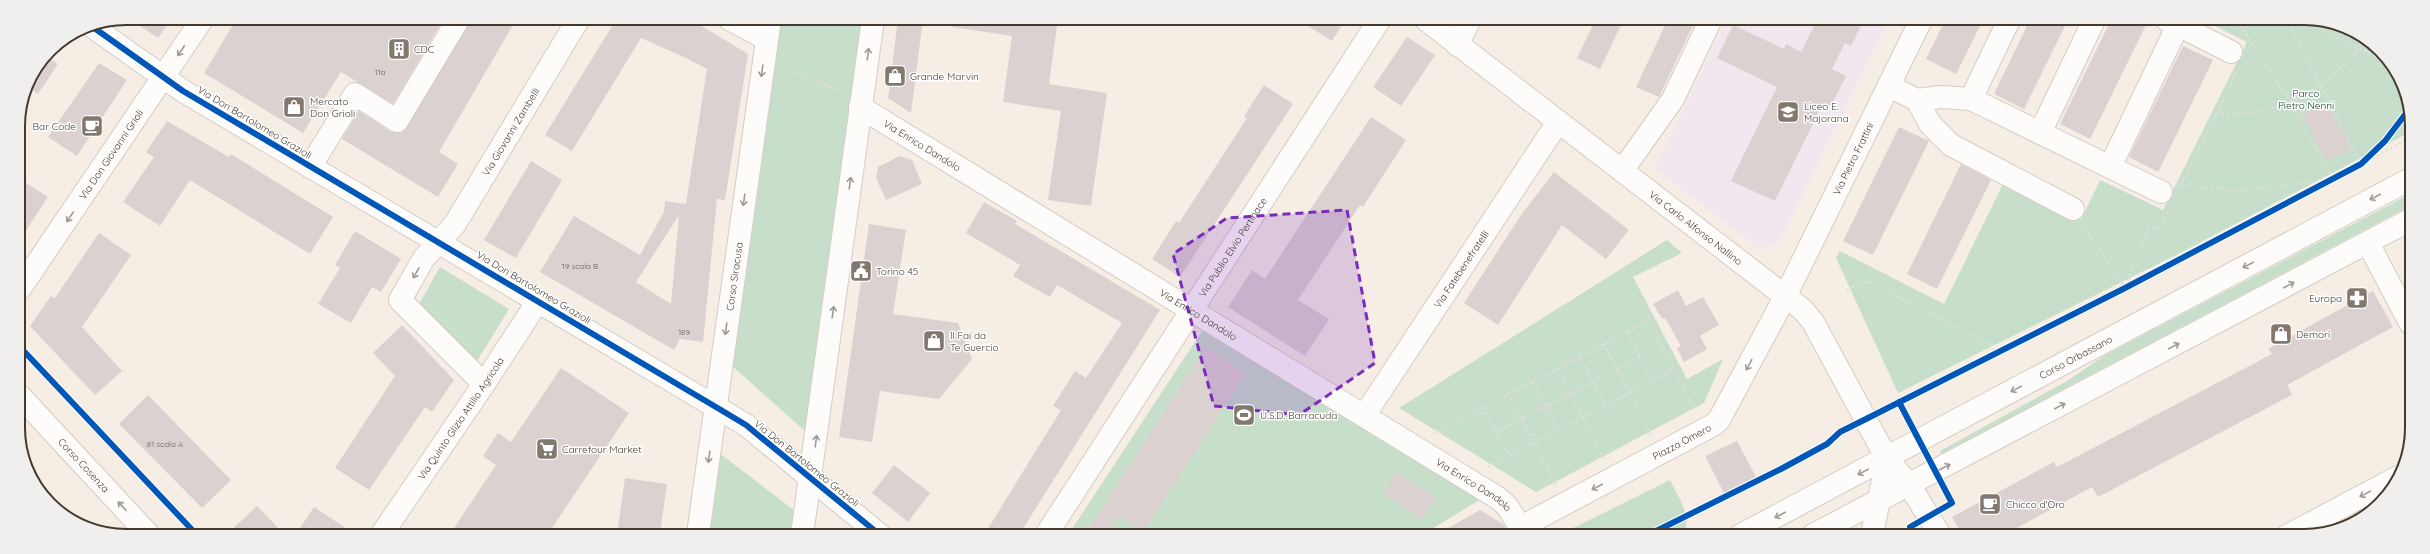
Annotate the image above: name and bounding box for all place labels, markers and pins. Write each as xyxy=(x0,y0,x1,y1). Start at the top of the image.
building icon: CDC xyxy=(386,36,412,62)
place label: CDC xyxy=(414,43,435,56)
shop icon: Grande Marvin xyxy=(882,63,908,89)
place label: Grande Marvin xyxy=(910,70,979,83)
shop icon: Mercato Don Grioli xyxy=(281,94,307,120)
place label: Mercato Don Grioli xyxy=(310,95,355,120)
school or university icon: Liceo E. Majorana xyxy=(1775,99,1801,125)
place label: Liceo E. Majorana xyxy=(1804,100,1849,125)
cafe icon: Bar Code xyxy=(79,113,105,139)
place label: Bar Code xyxy=(33,120,76,133)
public building icon: Torino 45 xyxy=(848,258,874,284)
place label: Torino 45 xyxy=(876,265,918,278)
pharmacy icon: Europa xyxy=(2344,285,2370,311)
place label: Europa xyxy=(2309,292,2342,305)
shop icon: Demori xyxy=(2268,321,2294,347)
shop icon: Il Fai da Te Guercio xyxy=(921,328,947,354)
place label: Demori xyxy=(2296,328,2330,341)
place label: Il Fai da Te Guercio xyxy=(950,329,999,354)
sports icon: U.S.D. Barracuda xyxy=(1231,402,1257,428)
place label: U.S.D. Barracuda xyxy=(1260,409,1337,422)
supermarket icon: Carrefour Market xyxy=(534,436,560,462)
place label: Carrefour Market xyxy=(562,443,642,456)
cafe icon: Chicco d'Oro xyxy=(1977,491,2003,517)
place label: Chicco d'Oro xyxy=(2006,498,2065,511)

